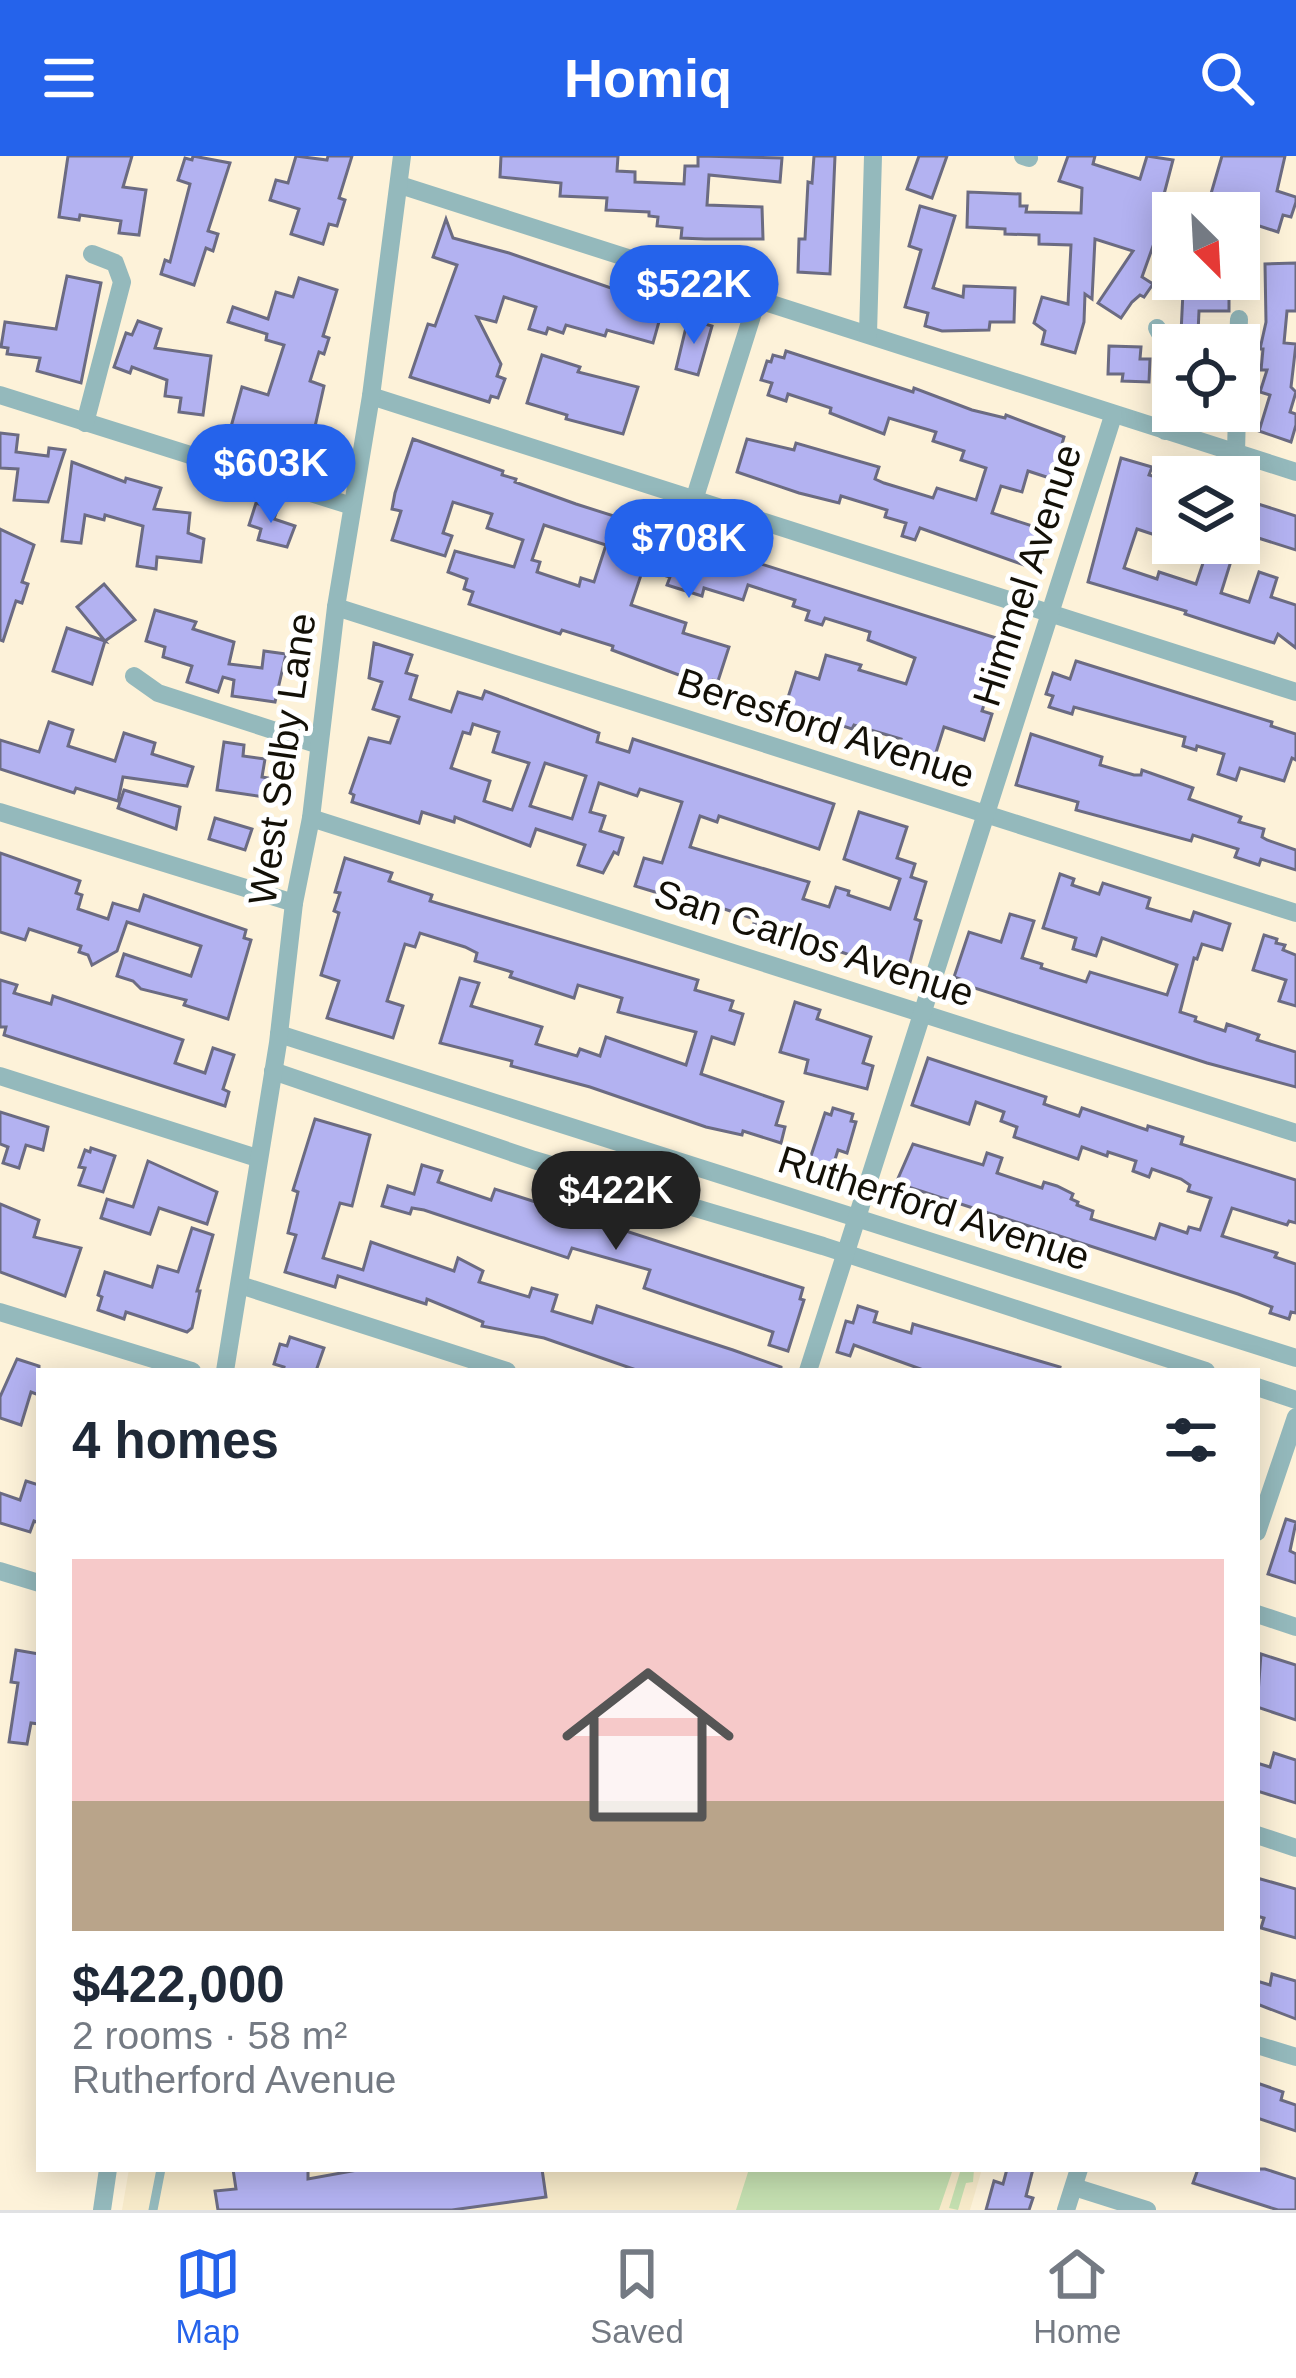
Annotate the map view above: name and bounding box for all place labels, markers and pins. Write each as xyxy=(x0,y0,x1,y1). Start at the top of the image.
pin: $522K xyxy=(610,245,778,347)
pin: $603K xyxy=(187,424,355,526)
pin: $708K xyxy=(605,499,773,601)
pin: $422K xyxy=(532,1151,700,1253)

